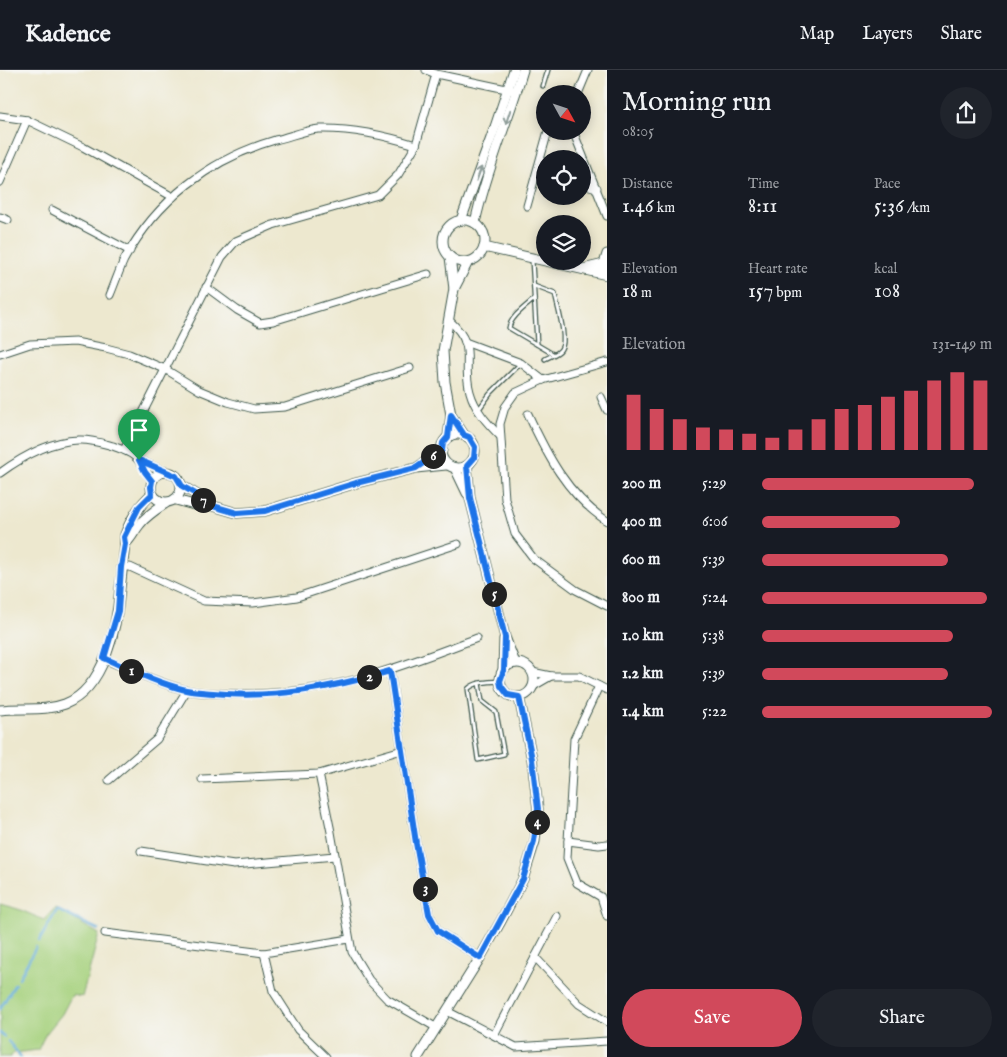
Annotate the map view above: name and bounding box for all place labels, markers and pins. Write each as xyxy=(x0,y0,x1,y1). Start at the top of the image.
pin xyxy=(118,409,160,460)
pin: 6 xyxy=(420,444,446,468)
pin: 7 xyxy=(190,488,216,512)
pin: 5 xyxy=(482,582,506,606)
pin: 1 xyxy=(118,658,144,684)
pin: 2 xyxy=(356,664,382,690)
pin: 4 xyxy=(524,810,550,834)
pin: 3 xyxy=(412,876,438,902)

